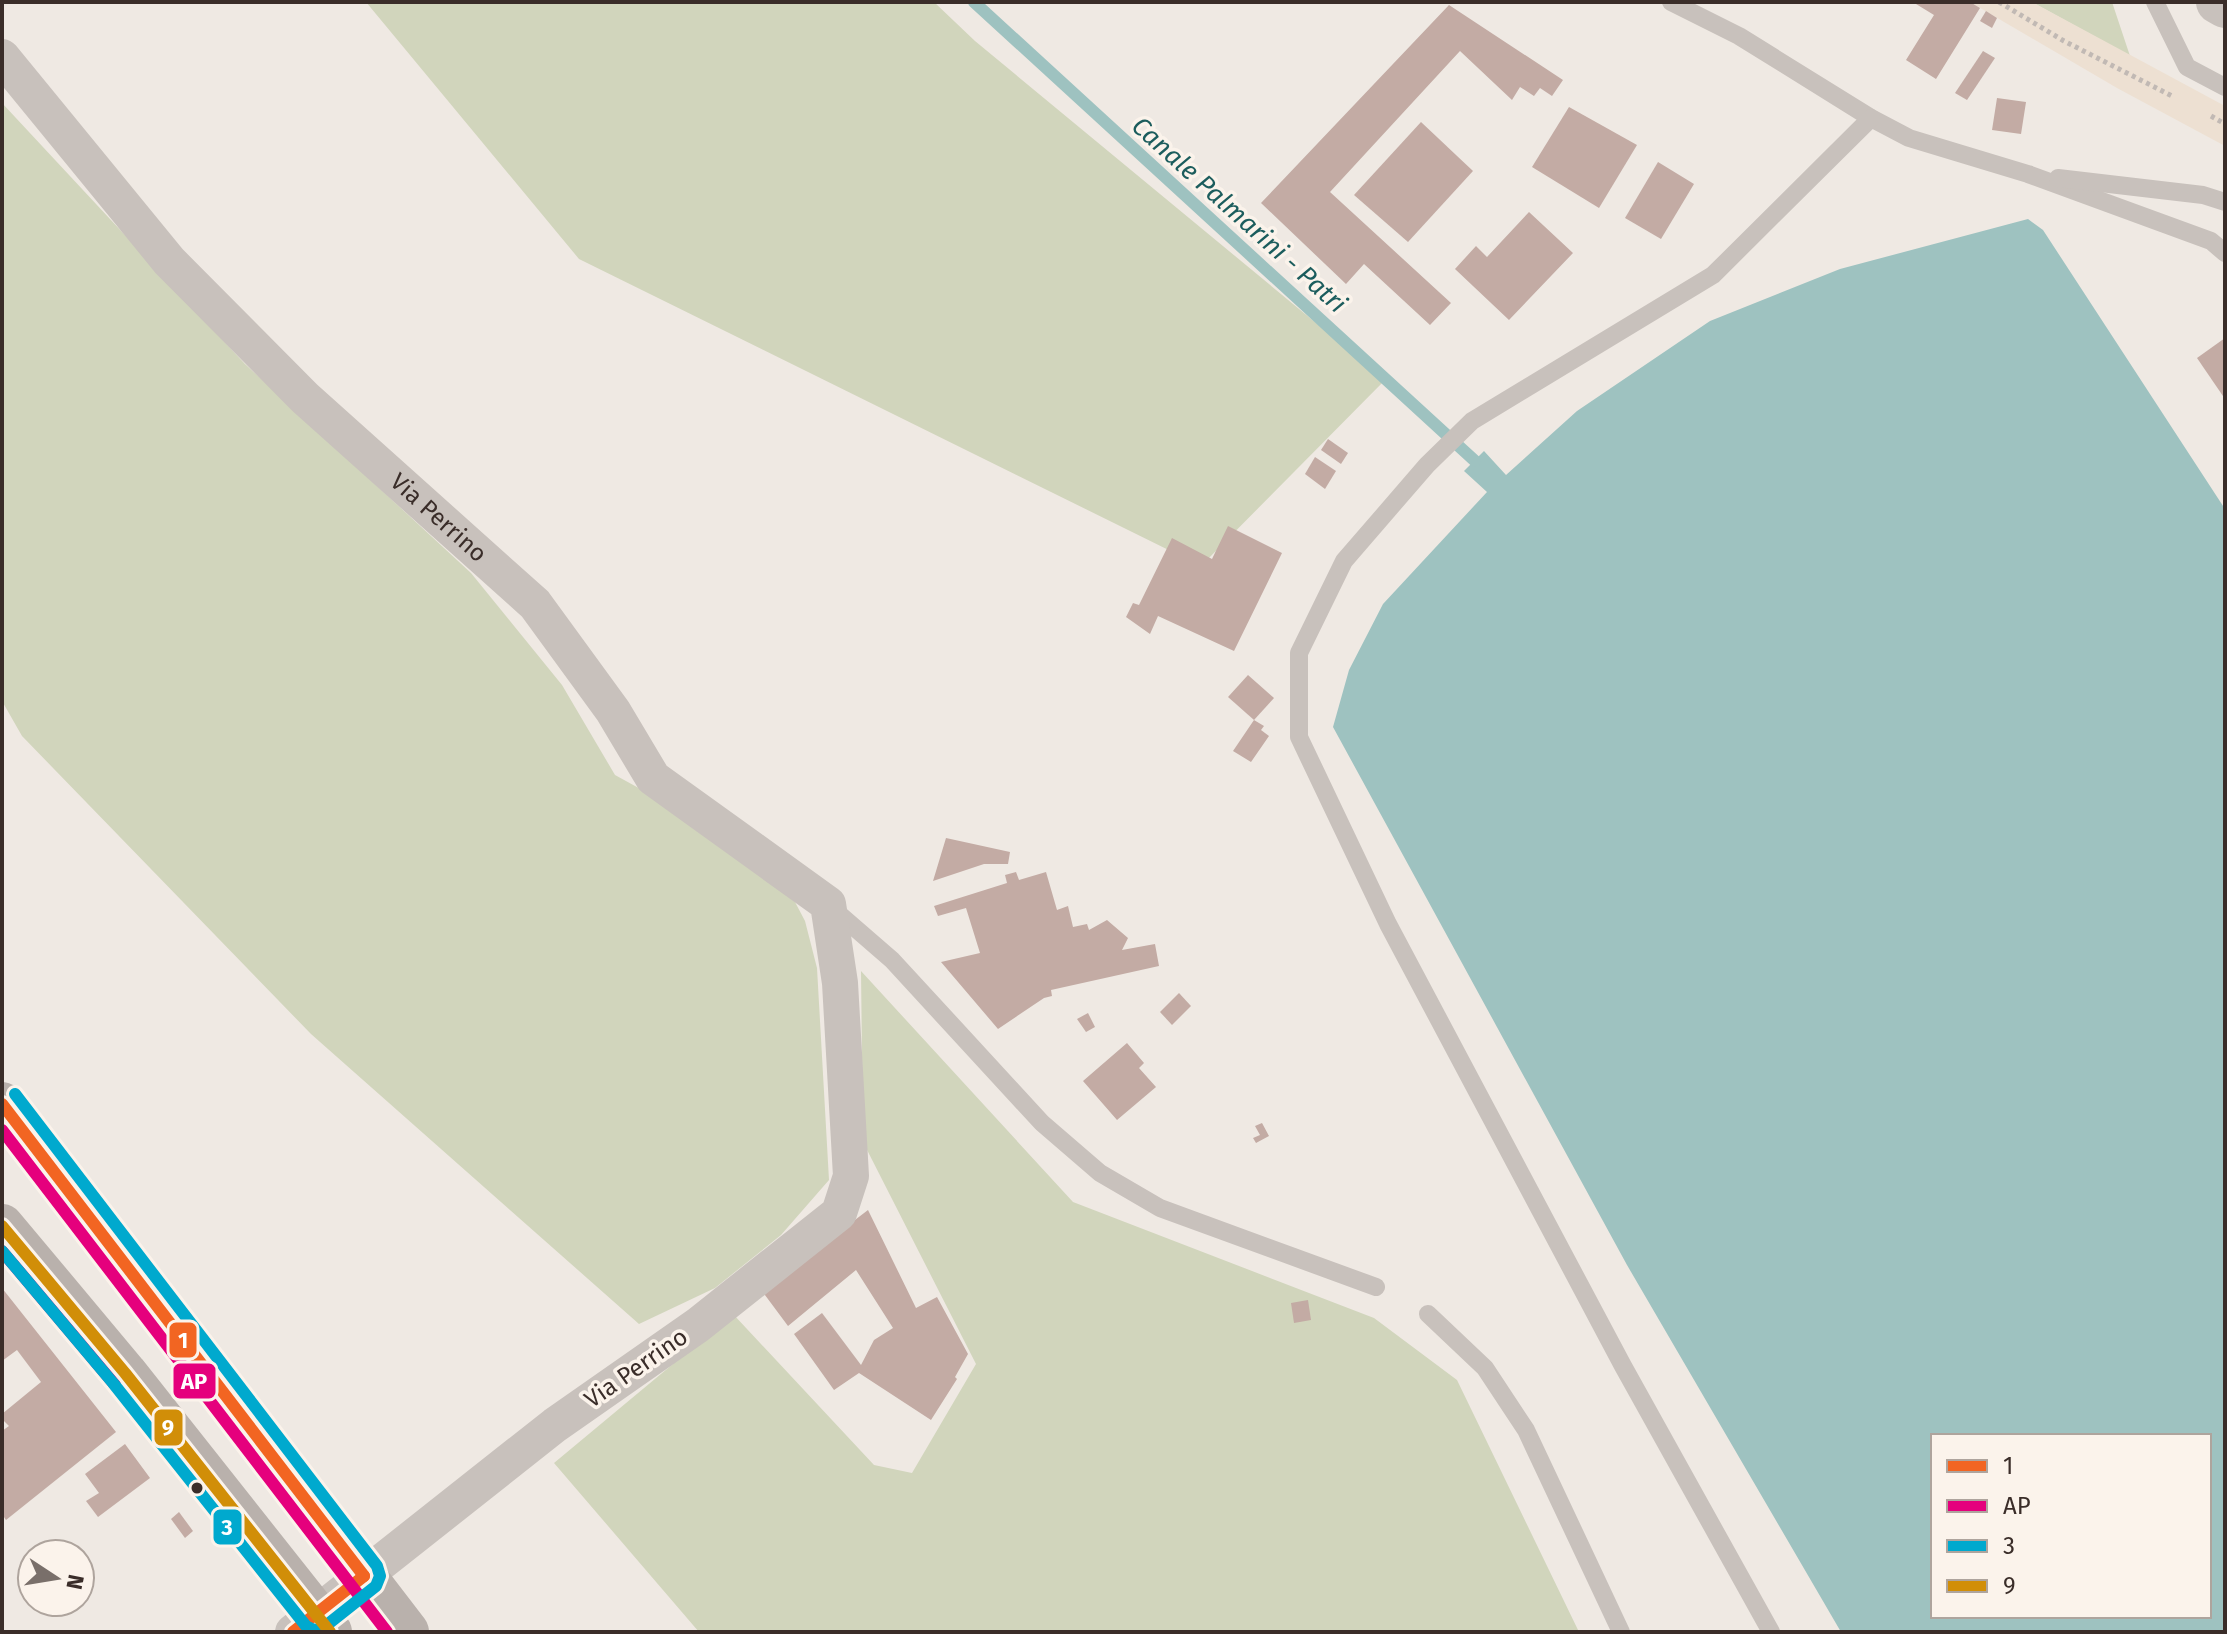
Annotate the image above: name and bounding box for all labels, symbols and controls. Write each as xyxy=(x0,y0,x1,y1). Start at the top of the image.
water label: Canale Palmarini - Patri xyxy=(1125,110,1353,320)
street label: Via Perrino xyxy=(385,467,492,568)
line badge: 1 xyxy=(168,1321,198,1359)
street label: Via Perrino xyxy=(579,1322,693,1414)
text: 1 xyxy=(178,1327,188,1354)
line badge: AP xyxy=(172,1362,217,1400)
text: AP xyxy=(180,1368,207,1395)
line badge: 9 xyxy=(153,1408,184,1447)
text: 9 xyxy=(162,1414,174,1441)
legend xyxy=(1931,1434,2211,1618)
text: 1 xyxy=(2003,1452,2013,1480)
unlabelled marker xyxy=(189,1480,205,1496)
text: AP xyxy=(2003,1492,2031,1520)
line badge: 3 xyxy=(212,1508,243,1546)
text: 3 xyxy=(220,1514,233,1541)
text: 3 xyxy=(2003,1532,2015,1560)
north arrow xyxy=(16,1538,96,1618)
text: N xyxy=(60,1572,90,1592)
text: 9 xyxy=(2003,1572,2016,1600)

